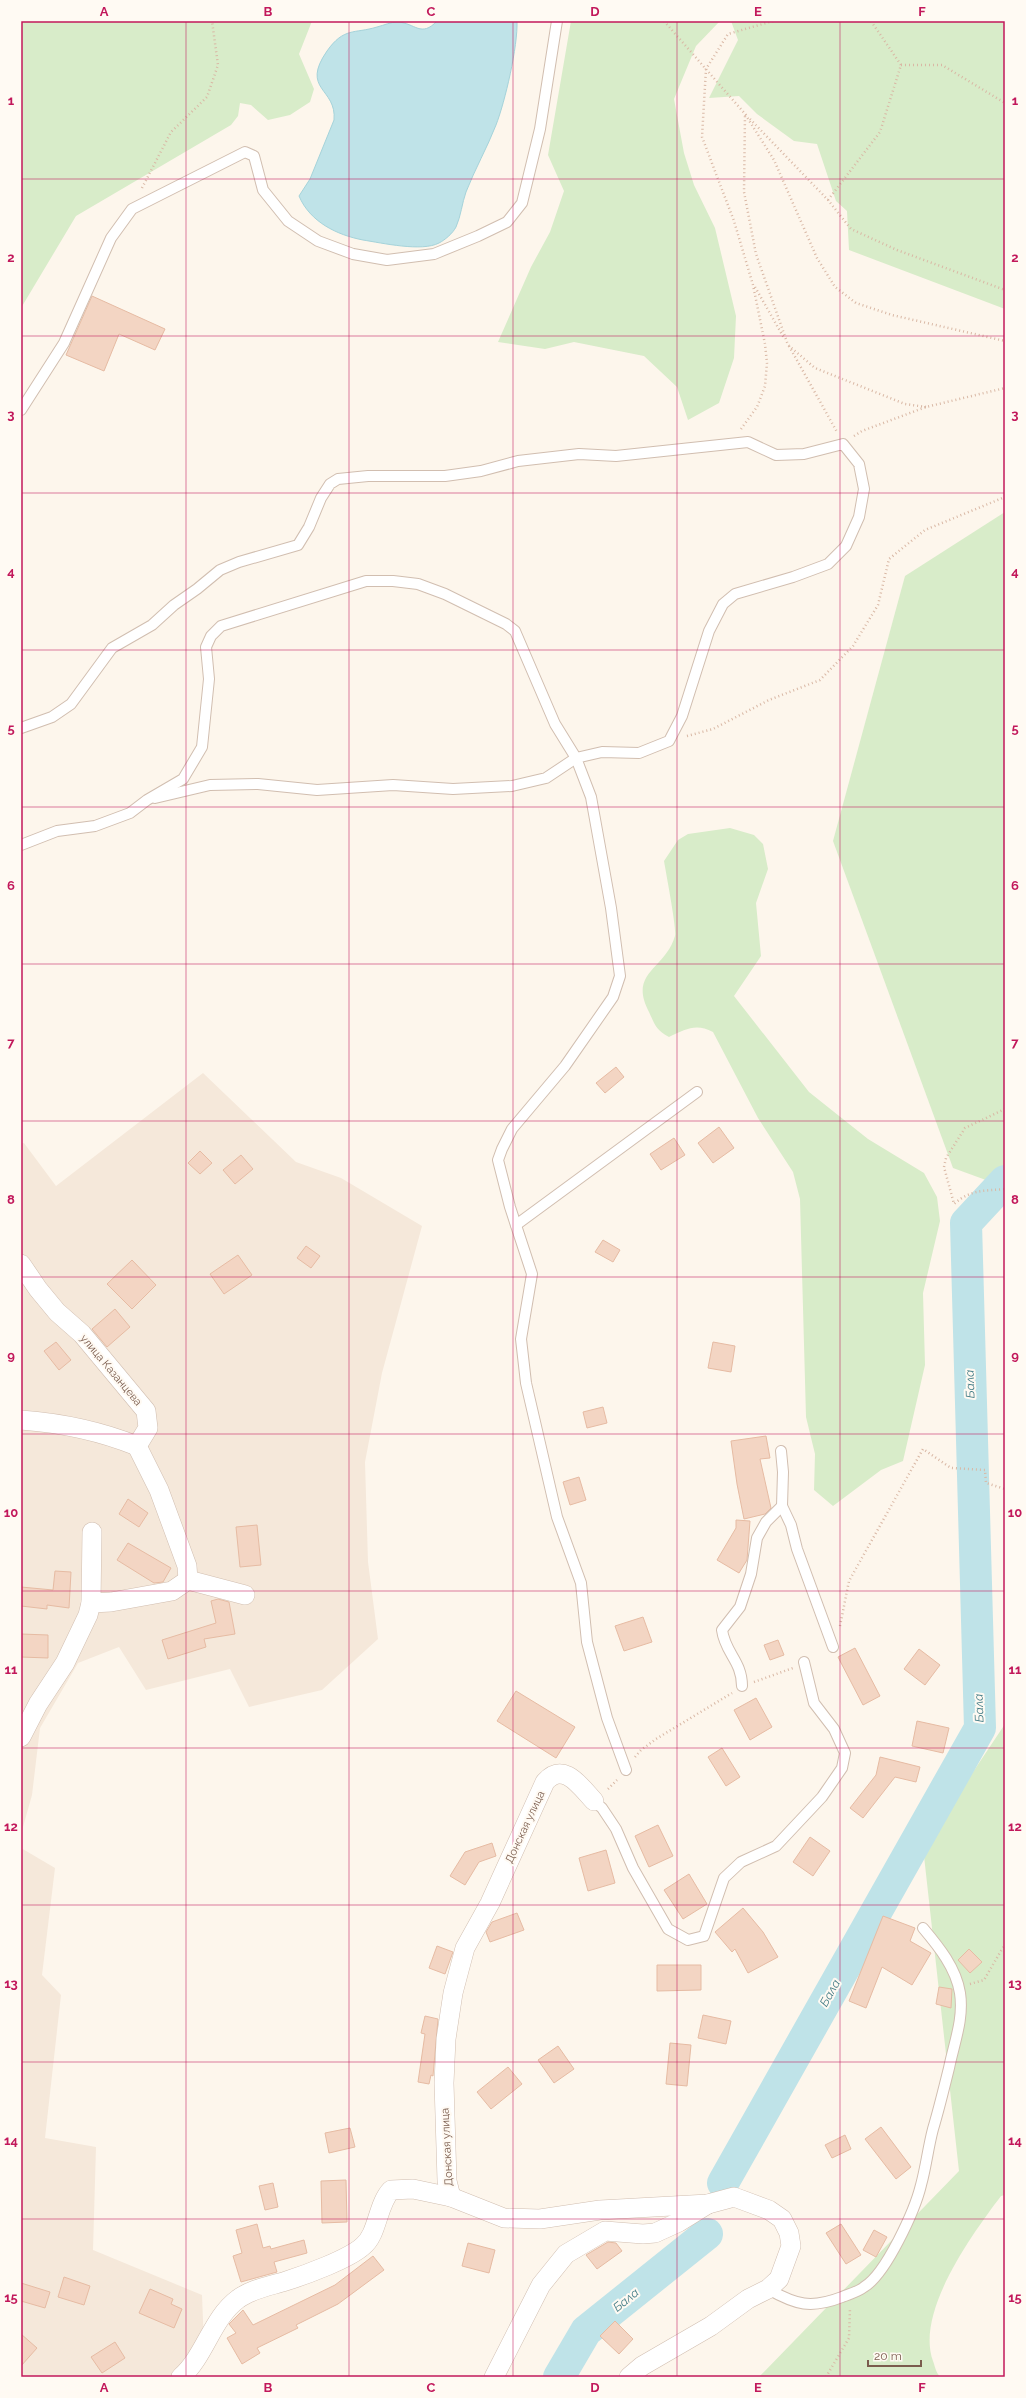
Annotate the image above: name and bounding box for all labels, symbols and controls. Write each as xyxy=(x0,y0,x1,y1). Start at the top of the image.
text: A xyxy=(100,4,109,19)
text: B xyxy=(264,4,273,19)
text: C xyxy=(427,4,436,19)
text: D xyxy=(590,4,600,19)
text: E xyxy=(754,4,762,19)
text: F xyxy=(918,4,926,19)
text: 1 xyxy=(8,93,15,108)
text: 1 xyxy=(1012,93,1019,108)
text: 2 xyxy=(7,250,15,265)
text: 2 xyxy=(1011,250,1019,265)
text: 3 xyxy=(7,407,15,422)
text: 3 xyxy=(1011,407,1019,422)
text: 4 xyxy=(7,564,15,579)
text: 4 xyxy=(1011,564,1019,579)
text: 5 xyxy=(7,721,15,736)
text: 5 xyxy=(1011,721,1019,736)
text: 6 xyxy=(7,878,15,893)
text: 6 xyxy=(1011,878,1019,893)
text: 7 xyxy=(7,1035,15,1050)
text: 7 xyxy=(1011,1035,1019,1050)
text: 8 xyxy=(7,1192,15,1207)
text: 8 xyxy=(1011,1192,1019,1207)
street label: улица Казанцева xyxy=(77,1332,145,1408)
text: 9 xyxy=(7,1348,15,1363)
text: 9 xyxy=(1011,1348,1019,1363)
water label: Бала xyxy=(963,1369,977,1399)
text: 10 xyxy=(4,1505,18,1520)
text: 10 xyxy=(1008,1505,1022,1520)
text: 11 xyxy=(5,1662,18,1677)
text: 11 xyxy=(1009,1662,1022,1677)
water label: Бала xyxy=(972,1693,986,1723)
street label: Донская улица xyxy=(503,1789,547,1865)
text: 12 xyxy=(4,1819,18,1834)
text: 12 xyxy=(1008,1819,1022,1834)
text: 13 xyxy=(4,1976,18,1991)
text: 13 xyxy=(1008,1976,1022,1991)
water label: Бала xyxy=(817,1977,843,2009)
street label: Донская улица xyxy=(438,2108,456,2186)
text: 14 xyxy=(4,2133,18,2148)
text: 14 xyxy=(1008,2133,1022,2148)
water label: Бала xyxy=(610,2286,642,2314)
text: 15 xyxy=(4,2290,18,2305)
text: 15 xyxy=(1008,2290,1022,2305)
scale bar xyxy=(868,2342,921,2368)
text: 20 m xyxy=(874,2349,902,2363)
text: A xyxy=(100,2380,109,2395)
text: B xyxy=(264,2380,273,2395)
text: C xyxy=(427,2380,436,2395)
text: D xyxy=(590,2380,600,2395)
text: E xyxy=(754,2380,762,2395)
text: F xyxy=(918,2380,926,2395)

